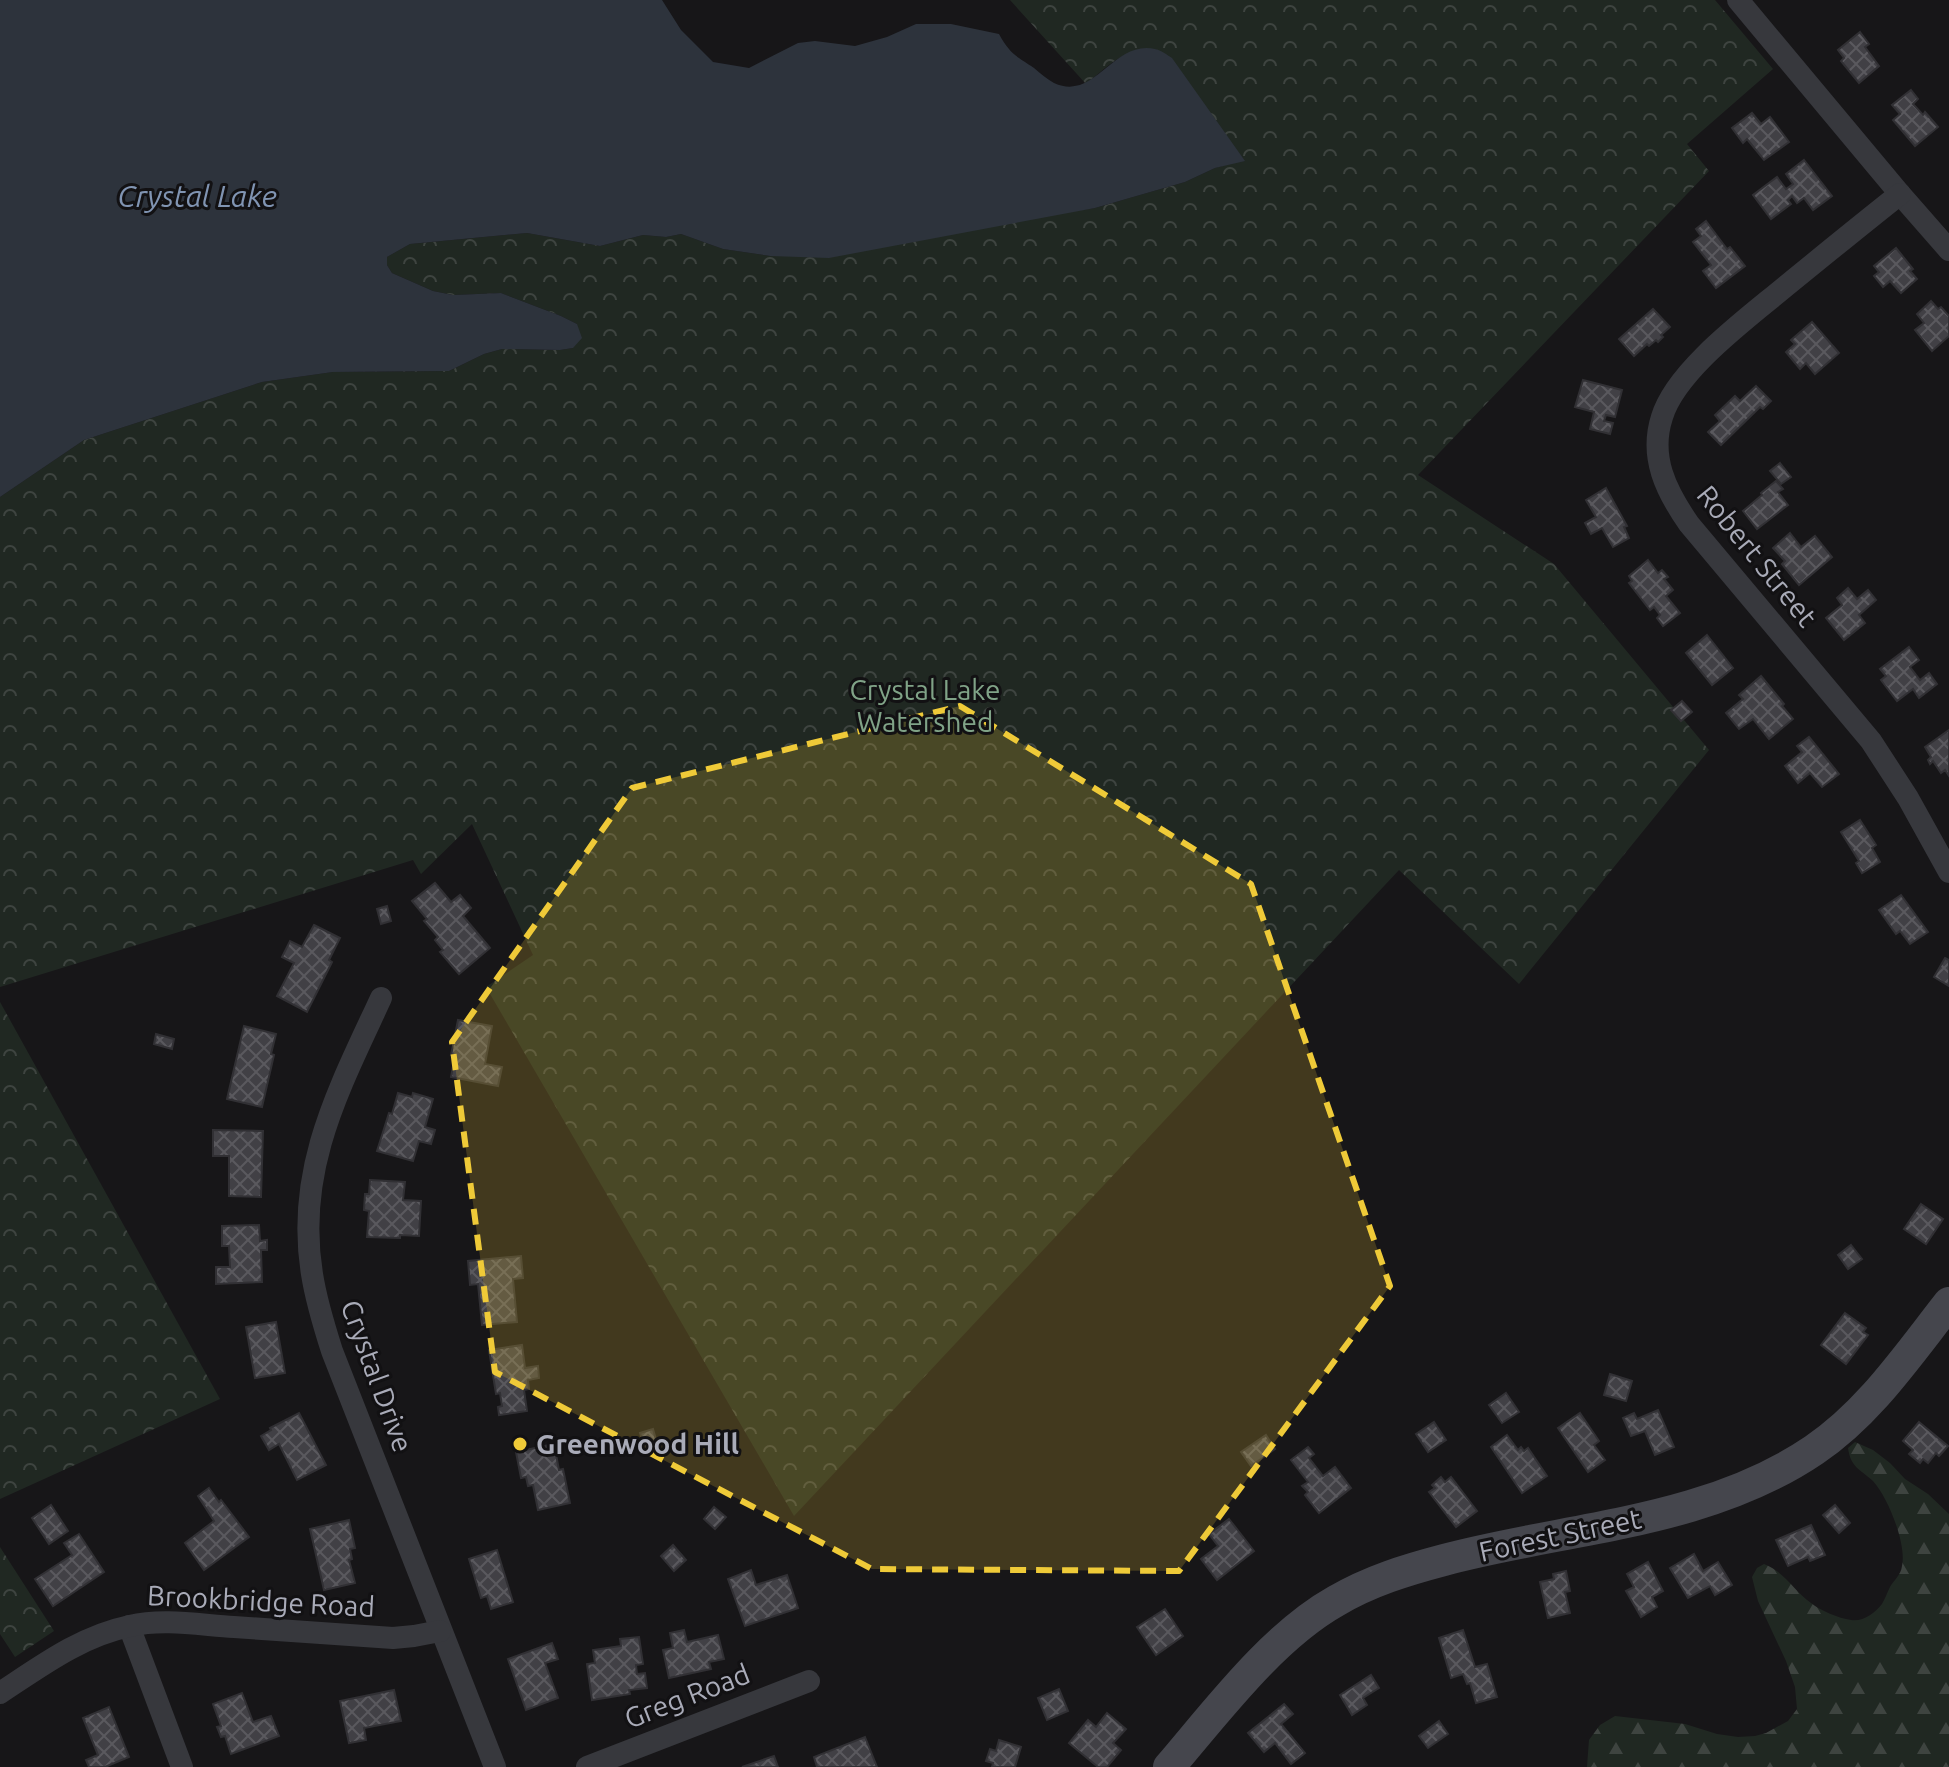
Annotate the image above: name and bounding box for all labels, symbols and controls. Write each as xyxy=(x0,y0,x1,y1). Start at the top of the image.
water label: Crystal Lake xyxy=(117,179,277,213)
street label: Robert Street xyxy=(1691,479,1823,632)
park label: Crystal Lake Watershed xyxy=(850,674,1000,737)
street label: Crystal Drive xyxy=(336,1296,419,1456)
place label: Greenwood Hill xyxy=(536,1428,739,1459)
marker: Greenwood Hill xyxy=(511,1435,529,1453)
street label: Forest Street xyxy=(1476,1502,1644,1567)
street label: Brookbridge Road xyxy=(146,1579,376,1622)
street label: Greg Road xyxy=(620,1657,754,1734)

